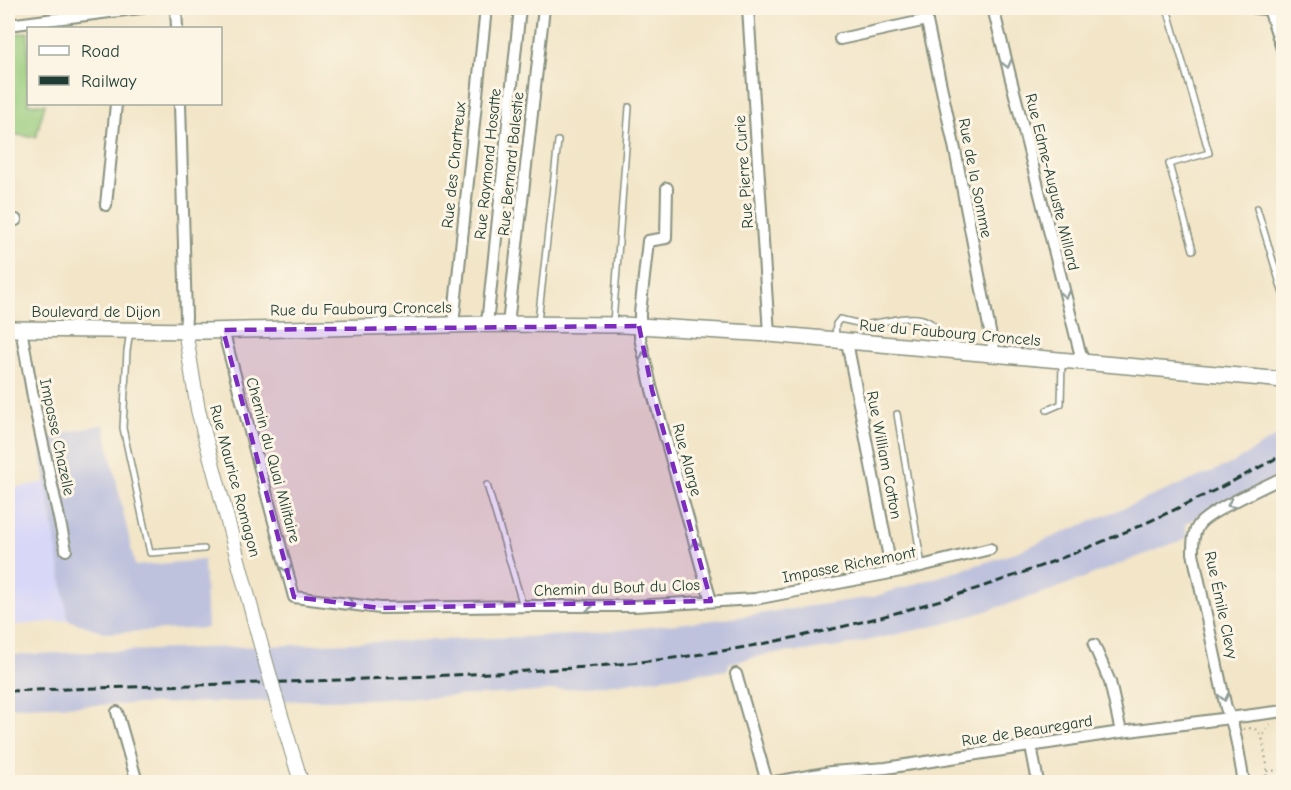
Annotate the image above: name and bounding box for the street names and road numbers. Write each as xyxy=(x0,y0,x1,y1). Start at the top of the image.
street label: Rue Raymond Hosatte xyxy=(471,88,505,240)
street label: Rue Bernard Balestie xyxy=(494,91,528,237)
street label: Rue Edme-Auguste Millard xyxy=(1021,92,1083,272)
street label: Rue des Chartreux xyxy=(438,101,470,229)
street label: Rue Pierre Curie xyxy=(731,115,757,229)
street label: Rue de la Somme xyxy=(955,117,995,239)
street label: Rue du Faubourg Croncels xyxy=(270,298,452,320)
street label: Boulevard de Dijon xyxy=(31,303,161,321)
street label: Rue du Faubourg Croncels xyxy=(859,316,1042,350)
street label: Chemin du Quai Militaire xyxy=(242,375,304,545)
street label: Impasse Chazelle xyxy=(36,377,78,497)
street label: Rue William Cotton xyxy=(863,389,905,521)
street label: Rue Maurice Romagon xyxy=(206,403,264,559)
street label: Rue Alarge xyxy=(669,422,705,498)
street label: Impasse Richemont xyxy=(781,543,918,587)
street label: Rue Émile Clevy xyxy=(1201,549,1242,661)
street label: Chemin du Bout du Clos xyxy=(534,576,701,600)
street label: Rue de Beauregard xyxy=(960,712,1094,750)

